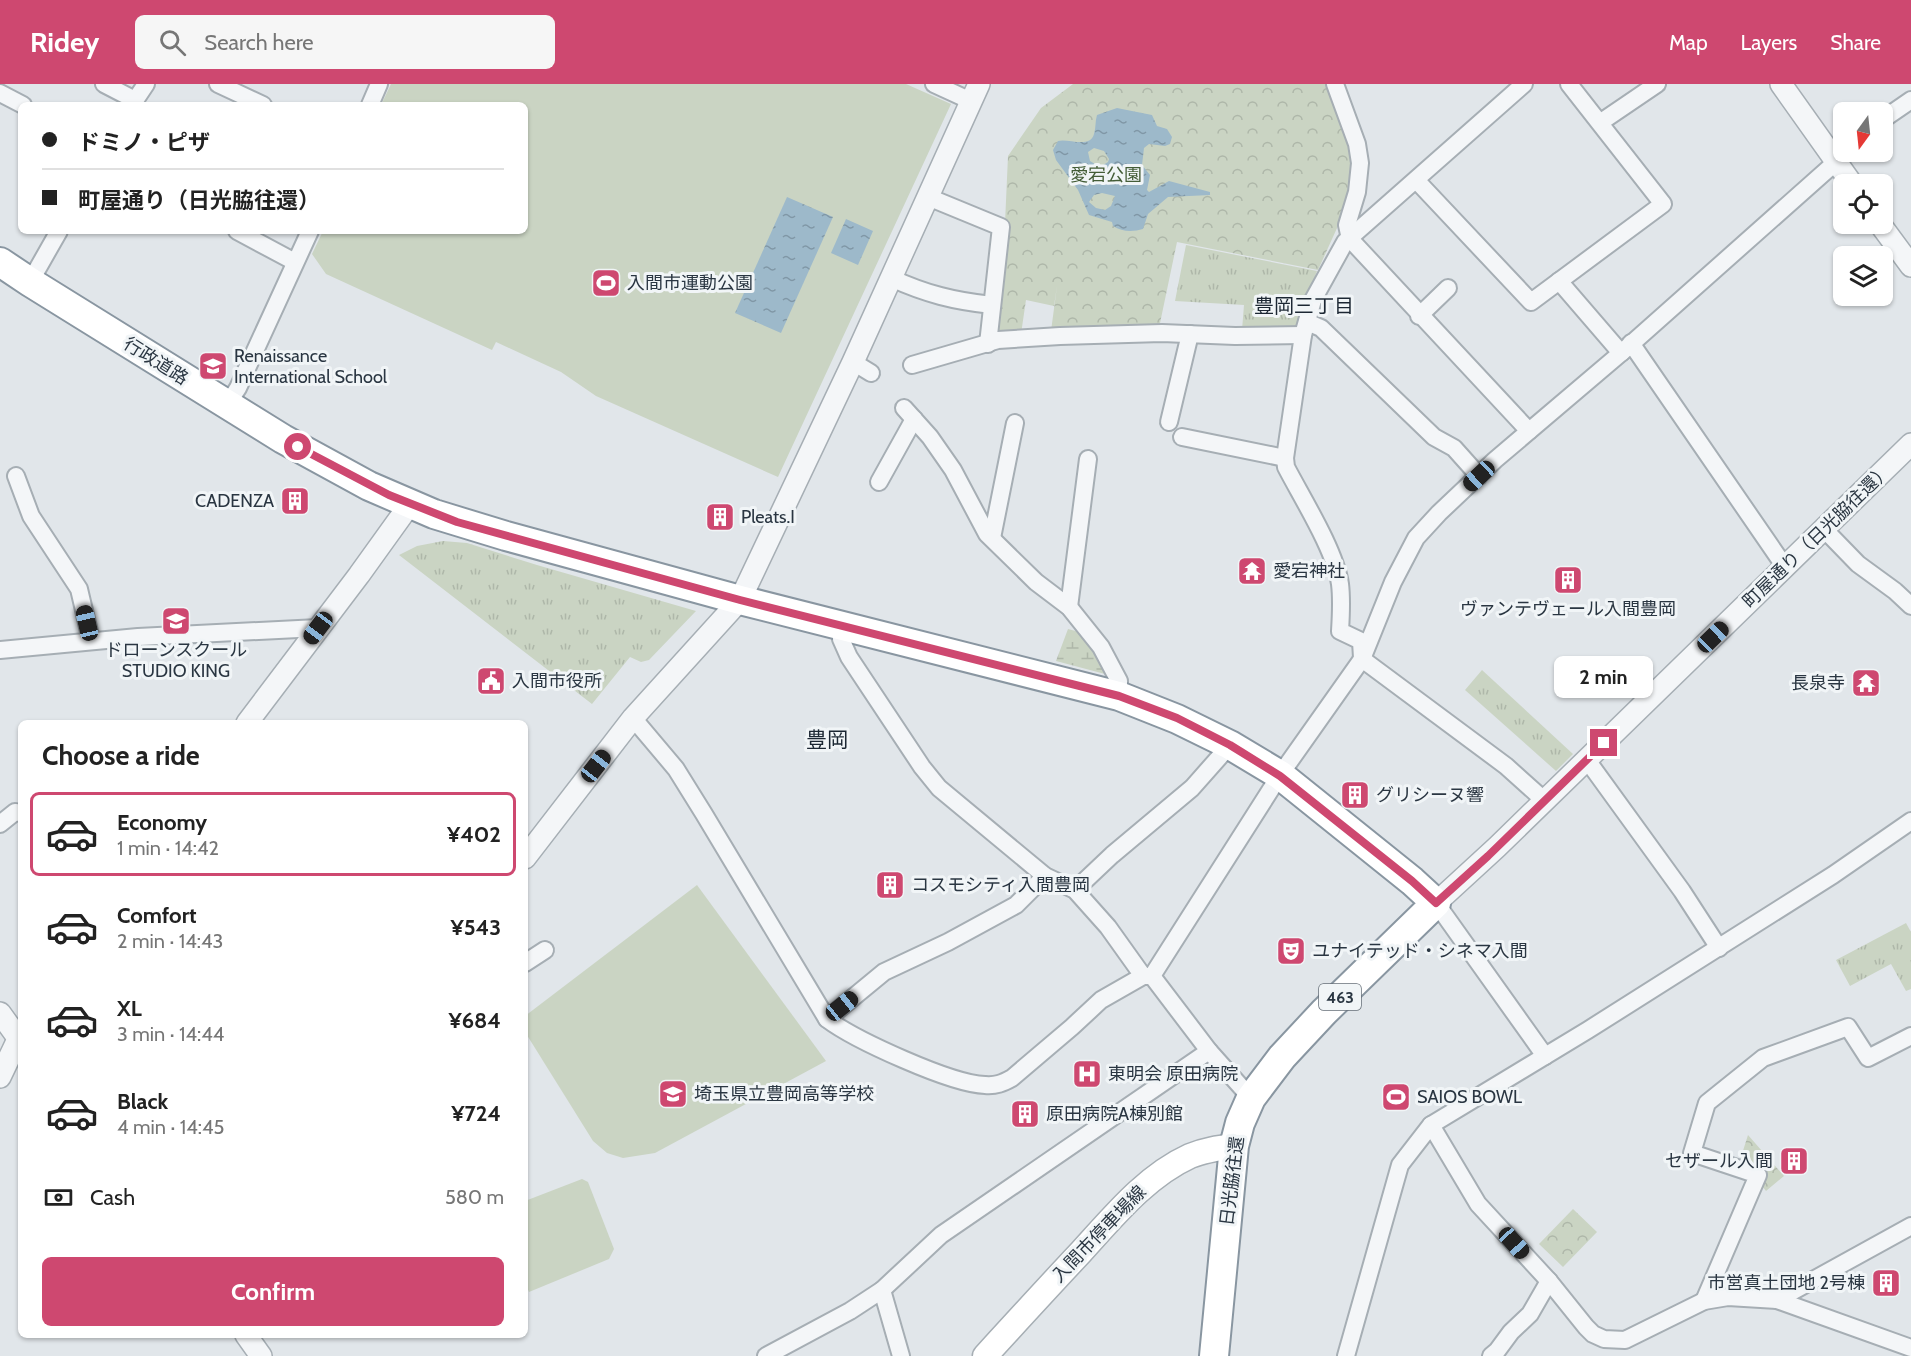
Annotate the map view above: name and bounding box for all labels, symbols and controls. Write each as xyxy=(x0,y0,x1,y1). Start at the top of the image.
search box xyxy=(135,15,555,69)
text: Ridey xyxy=(30,25,99,59)
icon: search xyxy=(156,26,189,59)
text: Search here xyxy=(204,29,314,56)
text: Map xyxy=(1669,30,1708,55)
text: Layers xyxy=(1741,30,1797,55)
text: Share xyxy=(1830,30,1881,55)
north arrow xyxy=(1833,102,1893,162)
map controls xyxy=(1833,102,1893,306)
text: ドミノ・ピザ xyxy=(78,129,210,156)
park label: 愛宕公園 xyxy=(1070,164,1142,186)
button: locate xyxy=(1833,174,1893,234)
text: 町屋通り（日光脇往還） xyxy=(78,187,320,214)
button: layers xyxy=(1833,246,1893,306)
sports icon: 入間市運動公園 xyxy=(590,267,622,299)
place label: 入間市運動公園 xyxy=(627,272,753,294)
district label: 豊岡三丁目 xyxy=(1254,294,1354,318)
street label: 行政道路 xyxy=(120,333,192,389)
place label: Renaissance International School xyxy=(234,345,388,388)
school or university icon: Renaissance International School xyxy=(197,350,229,382)
route start xyxy=(284,433,311,460)
car xyxy=(1460,457,1498,495)
street label: 町屋通り（日光脇往還） xyxy=(1738,459,1896,613)
building icon: CADENZA xyxy=(279,485,311,517)
place label: CADENZA xyxy=(195,490,274,512)
building icon: Pleats.I xyxy=(704,501,736,533)
place label: Pleats.I xyxy=(741,506,795,528)
temple icon: 愛宕神社 xyxy=(1236,555,1268,587)
place label: 愛宕神社 xyxy=(1273,560,1345,582)
building icon: ヴァンテヴェール入間豊岡 xyxy=(1552,564,1584,596)
place label: ヴァンテヴェール入間豊岡 xyxy=(1460,598,1676,620)
car xyxy=(74,603,100,643)
school or university icon: ドローンスクール STUDIO KING xyxy=(160,605,192,637)
car xyxy=(300,608,336,648)
car xyxy=(1694,618,1732,656)
place label: ドローンスクール STUDIO KING xyxy=(105,639,247,682)
callout: 2 min xyxy=(1554,656,1654,698)
public building icon: 入間市役所 xyxy=(475,665,507,697)
text: 2 min xyxy=(1579,665,1628,689)
temple icon: 長泉寺 xyxy=(1850,667,1882,699)
place label: 入間市役所 xyxy=(512,670,602,692)
place label: 長泉寺 xyxy=(1791,672,1845,694)
district label: 豊岡 xyxy=(806,727,848,752)
route end xyxy=(1590,729,1617,756)
text: Choose a ride xyxy=(42,739,200,772)
car xyxy=(578,746,614,786)
building icon: グリシーヌ響 xyxy=(1339,779,1371,811)
place label: グリシーヌ響 xyxy=(1376,784,1484,806)
icon: car xyxy=(45,807,99,861)
text: Economy xyxy=(117,809,207,836)
text: ¥402 xyxy=(447,821,501,848)
text: 1 min · 14:42 xyxy=(117,836,219,860)
building icon: コスモシティ入間豊岡 xyxy=(874,869,906,901)
place label: コスモシティ入間豊岡 xyxy=(911,874,1090,896)
icon: car xyxy=(45,900,99,954)
text: Comfort xyxy=(117,902,196,929)
text: ¥543 xyxy=(450,914,501,941)
text: 2 min · 14:43 xyxy=(117,929,223,953)
theatre icon: ユナイテッド・シネマ入間 xyxy=(1275,935,1307,967)
place label: ユナイテッド・シネマ入間 xyxy=(1312,940,1528,962)
road number: 463 xyxy=(1319,984,1361,1010)
car xyxy=(822,988,862,1024)
icon: car xyxy=(45,993,99,1047)
text: XL xyxy=(117,995,142,1022)
text: ¥684 xyxy=(448,1007,501,1034)
text: 3 min · 14:44 xyxy=(117,1022,224,1046)
hospital icon: 東明会 原田病院 xyxy=(1071,1058,1103,1090)
place label: 東明会 原田病院 xyxy=(1108,1063,1238,1085)
school or university icon: 埼玉県立豊岡高等学校 xyxy=(657,1078,689,1110)
sports icon: SAIOS BOWL xyxy=(1380,1081,1412,1113)
place label: 埼玉県立豊岡高等学校 xyxy=(694,1083,874,1105)
icon: car xyxy=(45,1086,99,1140)
place label: SAIOS BOWL xyxy=(1417,1086,1522,1108)
text: Black xyxy=(117,1088,168,1115)
building icon: 原田病院A棟別館 xyxy=(1009,1098,1041,1130)
text: ¥724 xyxy=(451,1100,501,1127)
place label: 原田病院A棟別館 xyxy=(1046,1103,1183,1125)
text: 4 min · 14:45 xyxy=(117,1115,224,1139)
street label: 日光脇往還 xyxy=(1216,1135,1248,1227)
building icon: セザール入間 xyxy=(1778,1145,1810,1177)
place label: セザール入間 xyxy=(1665,1150,1773,1172)
icon: cash xyxy=(42,1181,75,1214)
street label: 入間市停車場線 xyxy=(1047,1181,1151,1287)
text: Cash xyxy=(90,1184,135,1211)
text: 580 m xyxy=(445,1185,504,1209)
car xyxy=(1495,1224,1533,1262)
button: Confirm xyxy=(42,1257,504,1326)
building icon: 市営真土団地 2号棟 xyxy=(1870,1267,1902,1299)
place label: 市営真土団地 2号棟 xyxy=(1708,1272,1865,1294)

